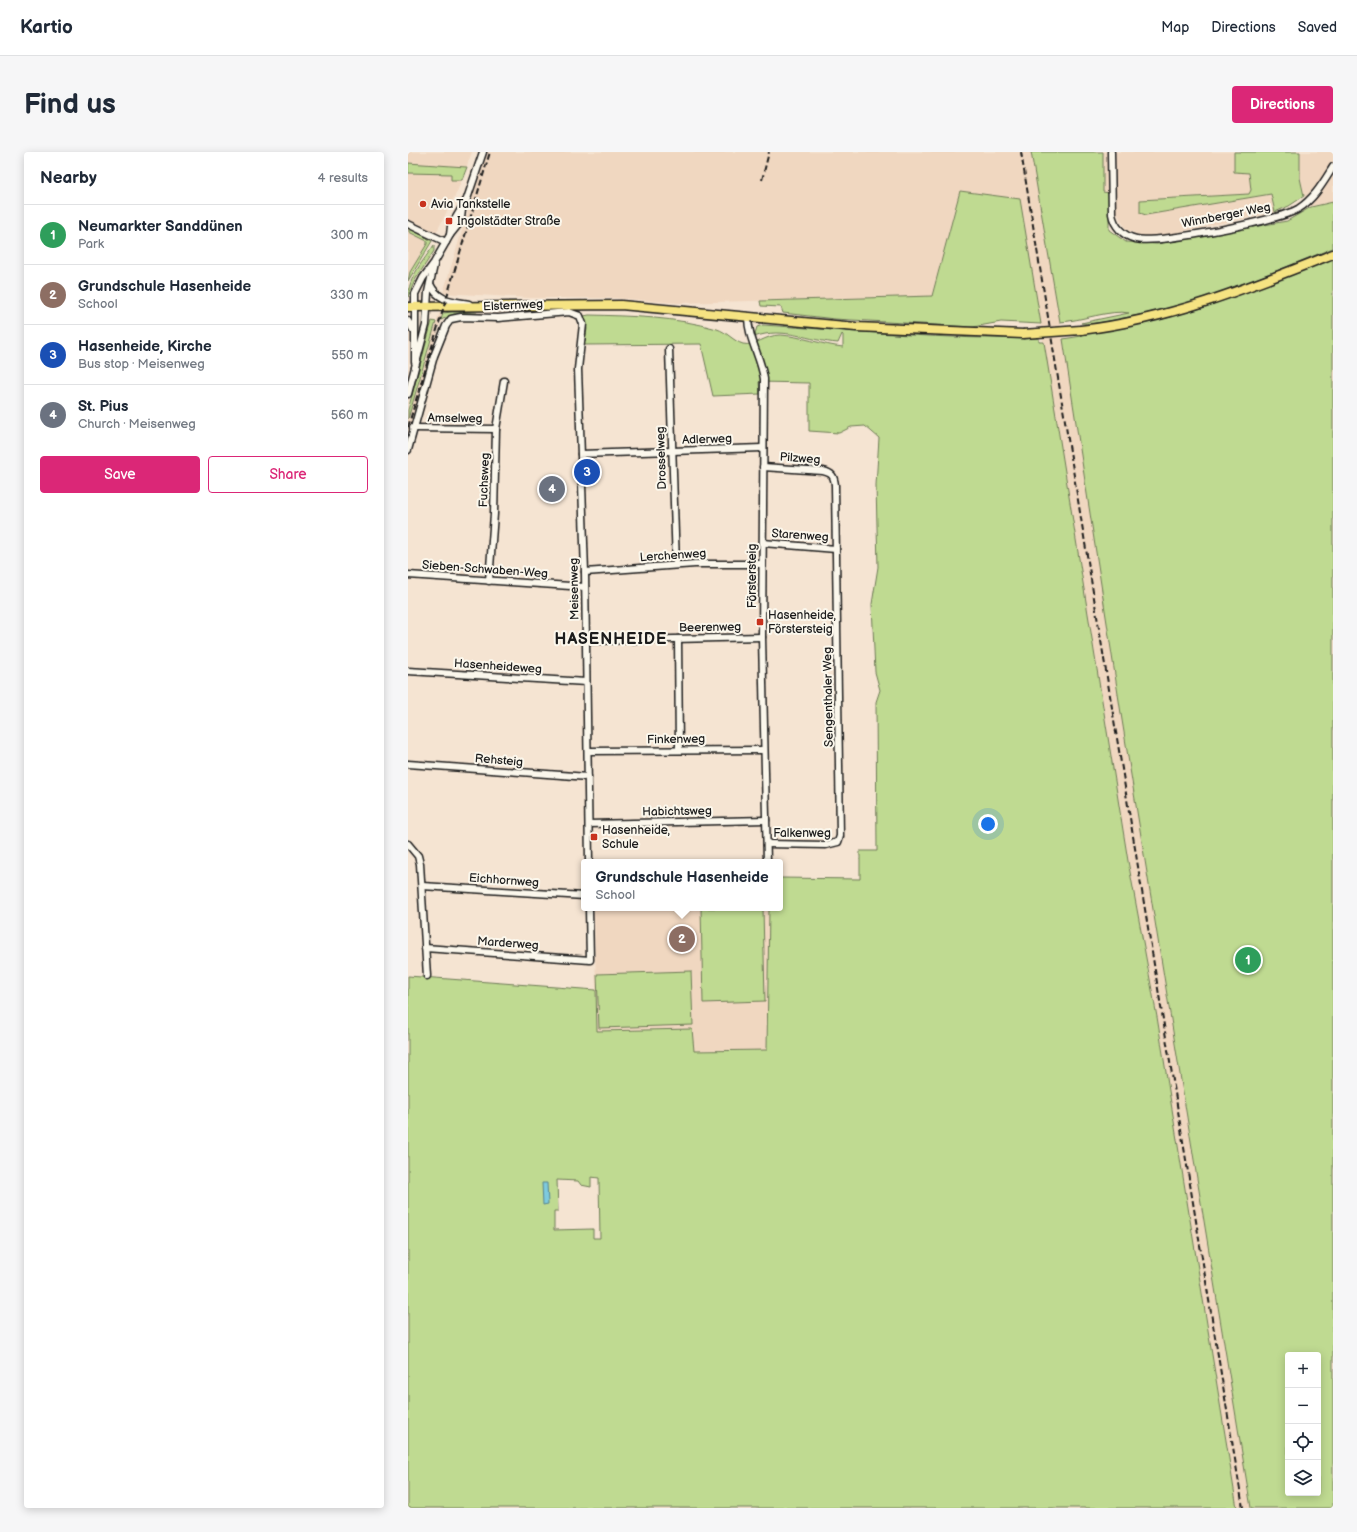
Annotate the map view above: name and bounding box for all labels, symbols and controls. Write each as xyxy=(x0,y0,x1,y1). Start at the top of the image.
text: Kartio xyxy=(20,16,73,39)
text: Map xyxy=(1161,19,1189,36)
text: Directions xyxy=(1211,19,1276,36)
text: Saved xyxy=(1298,19,1337,36)
button: Directions xyxy=(1232,86,1333,123)
text: Find us xyxy=(24,88,116,121)
text: Nearby xyxy=(40,168,97,188)
text: 4 results xyxy=(318,170,368,186)
place label: Avia Tankstelle xyxy=(431,197,510,212)
marker: Avia Tankstelle xyxy=(418,199,428,209)
street label: Winnberger Weg xyxy=(1180,200,1272,231)
place label: Ingolstädter Straße xyxy=(457,214,560,229)
marker: Ingolstädter Straße xyxy=(444,216,454,226)
text: Neumarkter Sanddünen xyxy=(78,217,243,236)
text: 1 xyxy=(50,227,56,243)
text: 300 m xyxy=(330,227,368,243)
text: Park xyxy=(78,236,104,252)
text: Grundschule Hasenheide xyxy=(78,277,251,296)
text: 2 xyxy=(49,287,57,303)
text: 330 m xyxy=(330,287,368,303)
text: School xyxy=(78,296,118,312)
street label: Elsternweg xyxy=(483,296,543,315)
text: Hasenheide, Kirche xyxy=(78,337,212,356)
text: 3 xyxy=(49,347,57,363)
text: 550 m xyxy=(331,347,368,363)
text: Bus stop · Meisenweg xyxy=(78,356,205,372)
text: St. Pius xyxy=(78,397,128,416)
text: 4 xyxy=(49,407,57,423)
text: 560 m xyxy=(331,407,368,423)
street label: Amselweg xyxy=(427,411,483,426)
text: Church · Meisenweg xyxy=(78,416,196,432)
street label: Drosselweg xyxy=(653,426,670,490)
street label: Adlerweg xyxy=(682,431,732,448)
street label: Pilzweg xyxy=(779,450,821,467)
street label: Fuchsweg xyxy=(476,452,493,508)
button: Save xyxy=(40,456,200,493)
button: Share xyxy=(208,456,368,493)
pin: 3 xyxy=(574,457,600,487)
pin: 4 xyxy=(539,474,565,504)
street label: Starenweg xyxy=(771,526,829,545)
street label: Förstersteig xyxy=(745,544,760,608)
street label: Lerchenweg xyxy=(639,546,707,565)
street label: Sieben-Schwaben-Weg xyxy=(422,558,548,581)
street label: Meisenweg xyxy=(566,558,583,620)
place label: Hasenheide, Förstersteig xyxy=(768,608,836,637)
marker: Hasenheide, Förstersteig xyxy=(755,617,765,627)
street label: Beerenweg xyxy=(679,619,741,636)
district label: HASENHEIDE xyxy=(555,630,667,649)
street label: Sengenthaler Weg xyxy=(820,647,837,747)
street label: Hasenheideweg xyxy=(454,656,542,677)
street label: Finkenweg xyxy=(647,731,705,748)
street label: Rehsteig xyxy=(474,751,524,770)
street label: Habichtsweg xyxy=(642,803,712,820)
your location xyxy=(978,814,998,834)
place label: Hasenheide, Schule xyxy=(602,823,670,852)
street label: Falkenweg xyxy=(773,826,831,841)
marker: Hasenheide, Schule xyxy=(589,832,599,842)
popup xyxy=(581,859,783,911)
text: Grundschule Hasenheide xyxy=(595,868,769,887)
street label: Eichhornweg xyxy=(468,871,540,890)
text: School xyxy=(595,887,635,903)
pin: 2 xyxy=(669,924,695,954)
street label: Marderweg xyxy=(477,934,539,953)
pin: 1 xyxy=(1235,945,1261,975)
map controls xyxy=(1285,1352,1321,1496)
button: + xyxy=(1285,1352,1321,1388)
button: − xyxy=(1285,1388,1321,1424)
button: locate xyxy=(1285,1424,1321,1460)
button: layers xyxy=(1285,1460,1321,1496)

